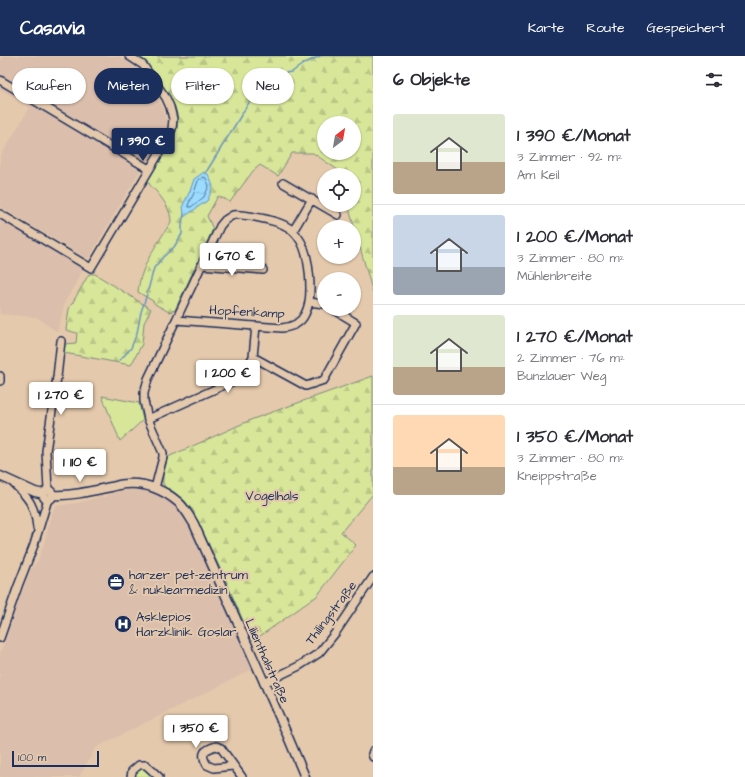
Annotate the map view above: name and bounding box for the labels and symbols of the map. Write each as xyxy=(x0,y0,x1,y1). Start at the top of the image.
north arrow xyxy=(317,116,361,160)
pin: 1 390 € xyxy=(106,128,180,162)
pin: 1 670 € xyxy=(195,243,269,277)
street label: Hopfenkamp xyxy=(209,301,285,323)
pin: 1 200 € xyxy=(191,360,265,394)
pin: 1 270 € xyxy=(24,382,98,416)
pin: 1 110 € xyxy=(43,449,117,483)
park label: Vogelhals xyxy=(246,487,299,506)
place label: harzer pet-zentrum & nuklearmedizin xyxy=(129,566,249,599)
office icon: harzer pet-zentrum & nuklearmedizin xyxy=(106,572,126,592)
street label: Thilingstraße xyxy=(301,577,362,649)
place label: Asklepios Harzklinik Goslar xyxy=(136,608,236,641)
hospital icon: Asklepios Harzklinik Goslar xyxy=(113,614,133,634)
street label: Lilienthalstraße xyxy=(240,616,294,706)
pin: 1 350 € xyxy=(159,715,233,749)
scale bar xyxy=(12,749,99,768)

